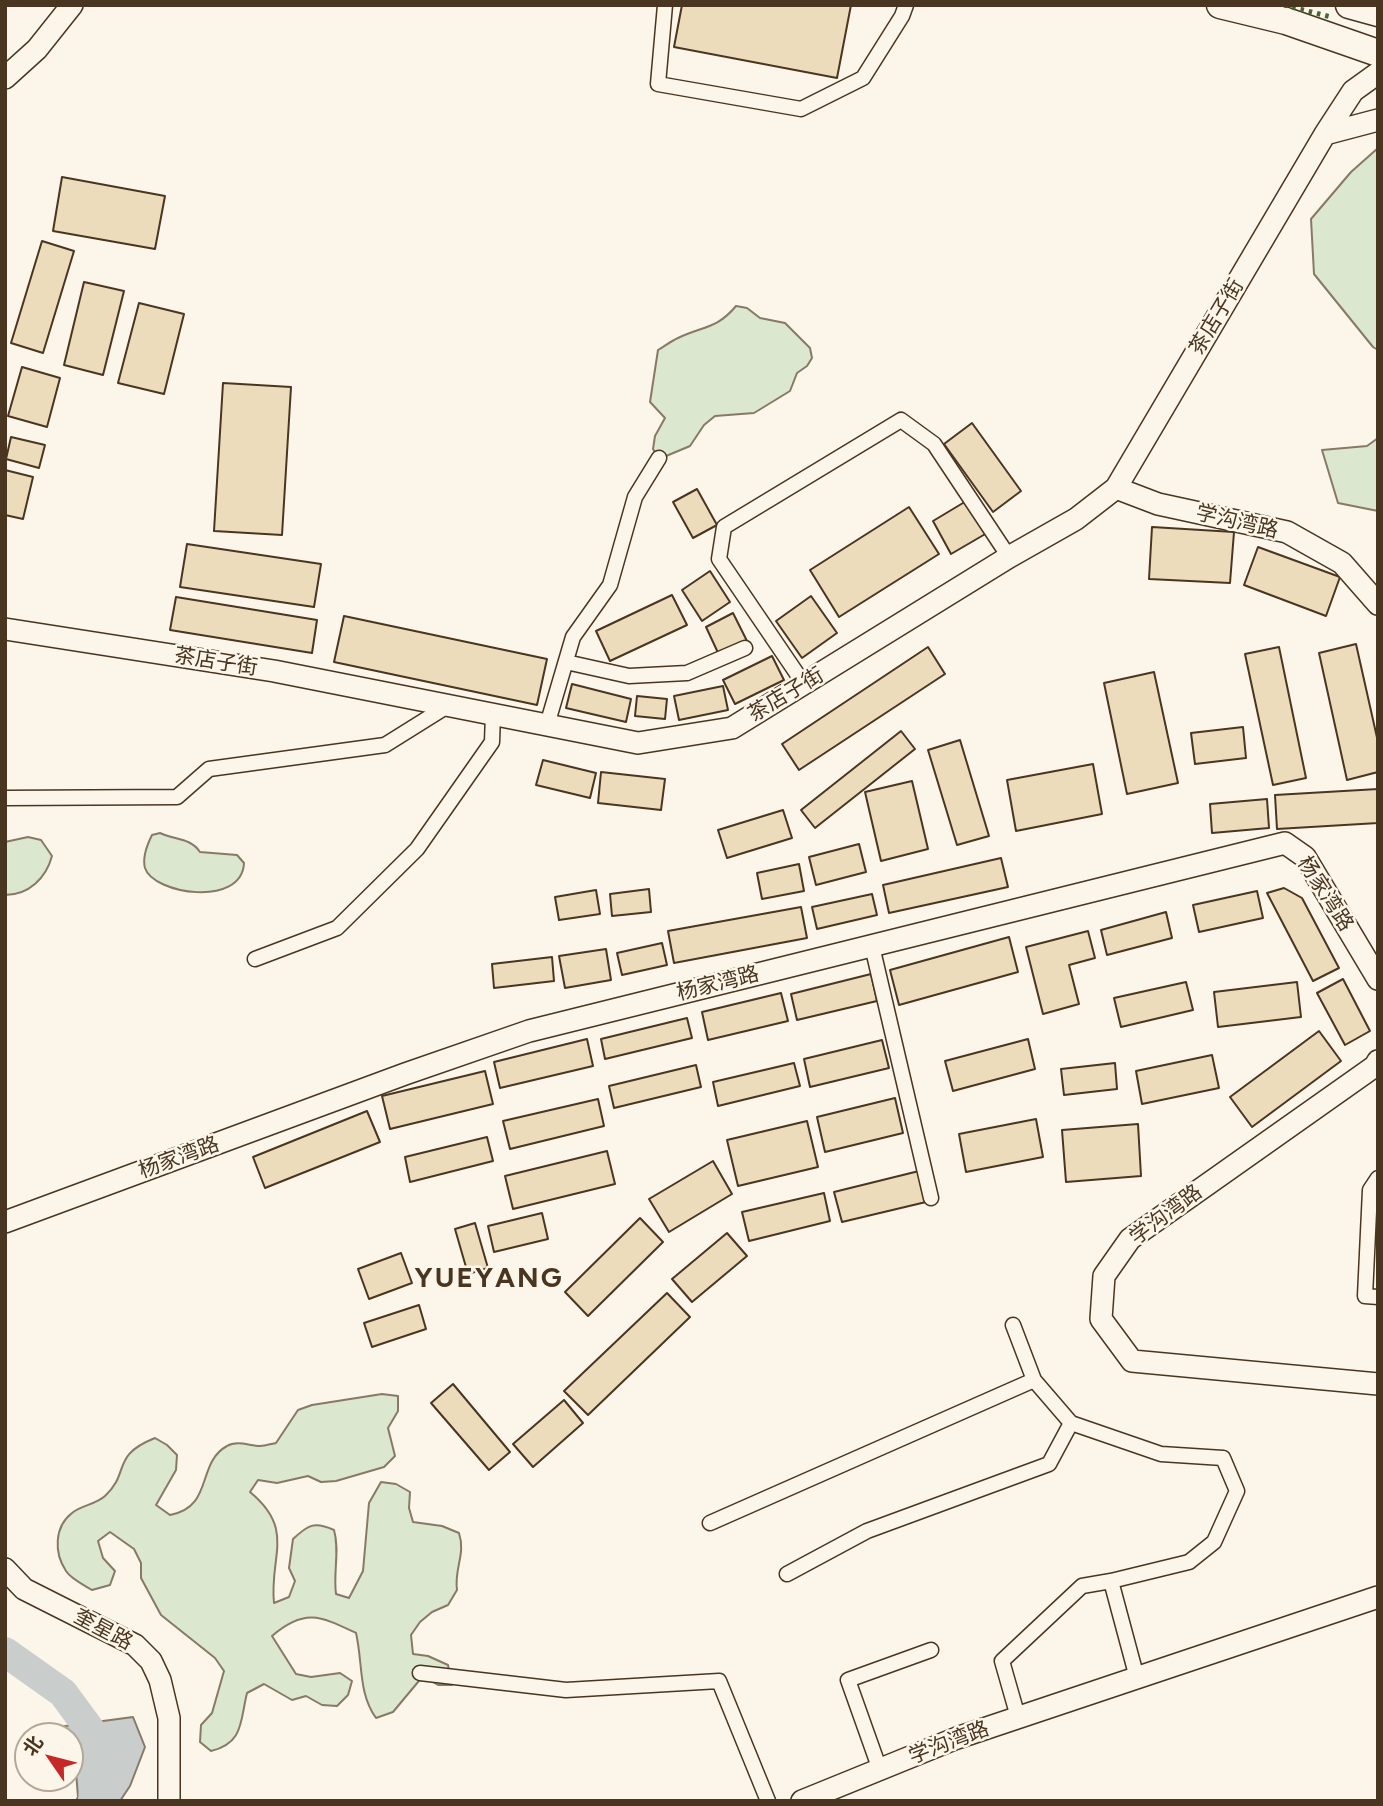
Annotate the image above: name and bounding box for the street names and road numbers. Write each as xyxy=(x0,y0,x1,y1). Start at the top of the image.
street label: 茶店子街 xyxy=(1185,275,1249,359)
street label: 学沟湾路 xyxy=(1193,500,1281,544)
street label: 茶店子街 xyxy=(173,643,259,681)
street label: 茶店子街 xyxy=(744,663,828,727)
street label: 杨家湾路 xyxy=(1292,852,1358,936)
street label: 杨家湾路 xyxy=(674,962,762,1006)
street label: 杨家湾路 xyxy=(135,1132,223,1184)
street label: 学沟湾路 xyxy=(1125,1180,1207,1250)
street label: 奎星路 xyxy=(69,1604,137,1656)
street label: 学沟湾路 xyxy=(905,1716,993,1770)

